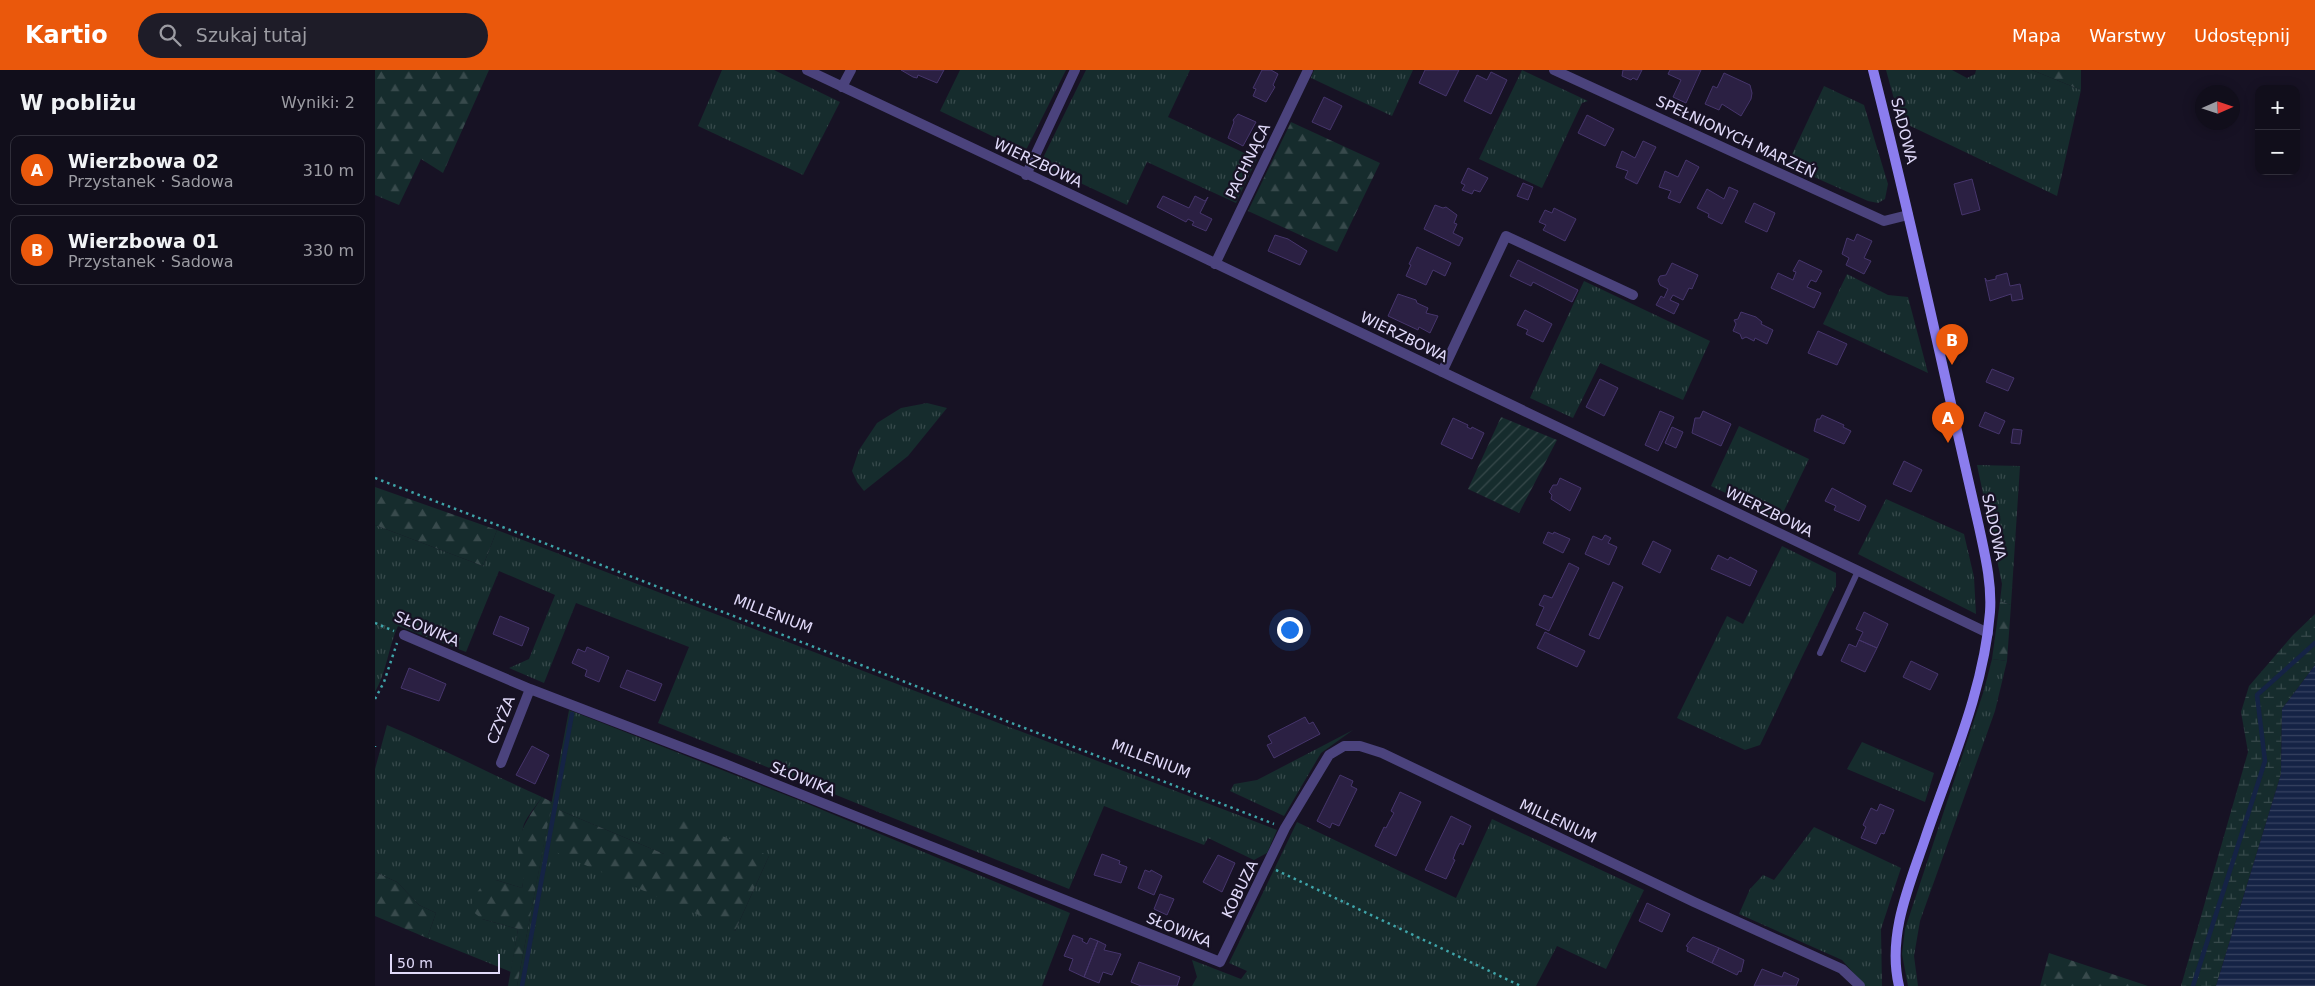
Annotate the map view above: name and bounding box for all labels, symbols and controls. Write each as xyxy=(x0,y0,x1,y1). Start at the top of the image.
search box xyxy=(138,13,488,58)
text: Kartio xyxy=(25,21,108,49)
icon: search xyxy=(156,21,184,49)
text: Szukaj tutaj xyxy=(196,24,307,46)
text: Mapa xyxy=(2012,25,2061,46)
text: Warstwy xyxy=(2089,25,2166,46)
text: Udostępnij xyxy=(2194,25,2290,46)
north arrow xyxy=(2195,85,2240,130)
map controls xyxy=(2255,85,2300,175)
button: + xyxy=(2255,85,2300,130)
text: W pobliżu xyxy=(20,91,137,115)
street label: SPEŁNIONYCH MARZEŃ xyxy=(1653,91,1819,182)
text: Wyniki: 2 xyxy=(281,93,355,112)
street label: SADOWA xyxy=(1887,96,1921,167)
street label: PACHNĄCA xyxy=(1222,120,1274,202)
button: − xyxy=(2255,130,2300,175)
street label: WIERZBOWA xyxy=(991,135,1086,192)
text: Wierzbowa 02 xyxy=(68,150,219,172)
text: A xyxy=(31,161,43,180)
text: 310 m xyxy=(303,161,354,180)
text: Przystanek · Sadowa xyxy=(68,172,234,191)
text: Wierzbowa 01 xyxy=(68,230,219,252)
text: B xyxy=(31,241,43,260)
text: 330 m xyxy=(303,241,354,260)
text: Przystanek · Sadowa xyxy=(68,252,234,271)
street label: WIERZBOWA xyxy=(1357,308,1452,366)
pin: B xyxy=(1936,324,1968,365)
pin: A xyxy=(1932,402,1964,443)
street label: WIERZBOWA xyxy=(1722,483,1817,541)
street label: SADOWA xyxy=(1978,492,2010,563)
street label: MILLENIUM xyxy=(731,591,815,637)
street label: SŁOWIKA xyxy=(392,607,463,651)
your location xyxy=(1277,617,1303,643)
street label: CZYŻA xyxy=(482,692,519,747)
street label: MILLENIUM xyxy=(1109,736,1193,782)
street label: SŁOWIKA xyxy=(768,758,839,801)
street label: MILLENIUM xyxy=(1517,795,1599,847)
street label: KOBUZA xyxy=(1218,856,1262,921)
street label: SŁOWIKA xyxy=(1144,909,1215,952)
scale bar xyxy=(390,951,500,974)
text: 50 m xyxy=(397,955,433,971)

